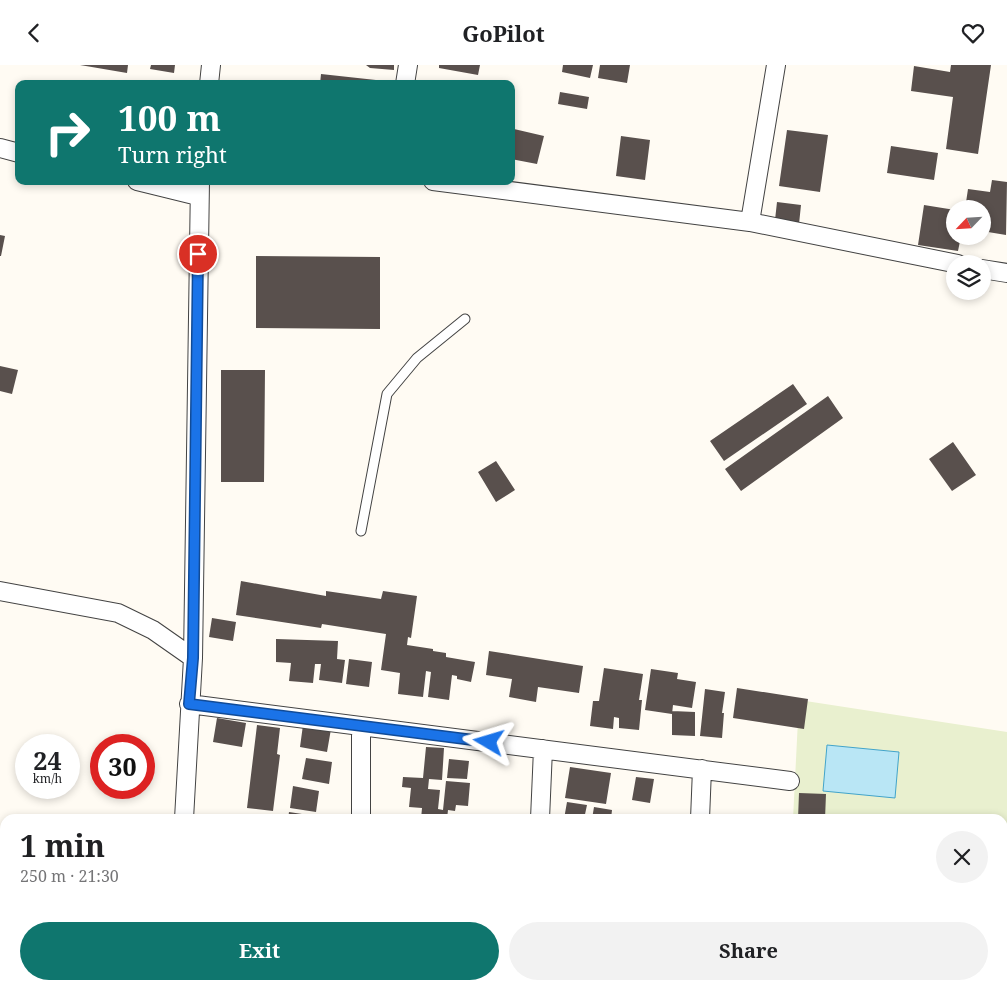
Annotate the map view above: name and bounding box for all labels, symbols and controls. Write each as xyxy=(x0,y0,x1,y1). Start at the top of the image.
text: GoPilot xyxy=(462,18,545,48)
icon: back xyxy=(20,19,48,47)
icon: heart xyxy=(959,19,987,47)
text: 100 m xyxy=(118,94,221,141)
icon: right xyxy=(35,100,100,165)
text: Turn right xyxy=(118,139,227,169)
north arrow xyxy=(946,200,991,245)
map controls xyxy=(946,200,991,300)
pin xyxy=(177,233,219,275)
icon: arrive xyxy=(184,240,212,268)
button: layers xyxy=(946,255,991,300)
position arrow xyxy=(462,715,514,767)
speed limit sign: 30 xyxy=(90,734,155,799)
text: 24 xyxy=(33,743,62,777)
text: km/h xyxy=(33,770,62,787)
text: 1 min xyxy=(20,825,105,866)
button: close xyxy=(936,831,988,883)
text: 250 m · 21:30 xyxy=(20,865,119,887)
button: Exit xyxy=(20,922,499,980)
button: Share xyxy=(509,922,988,980)

